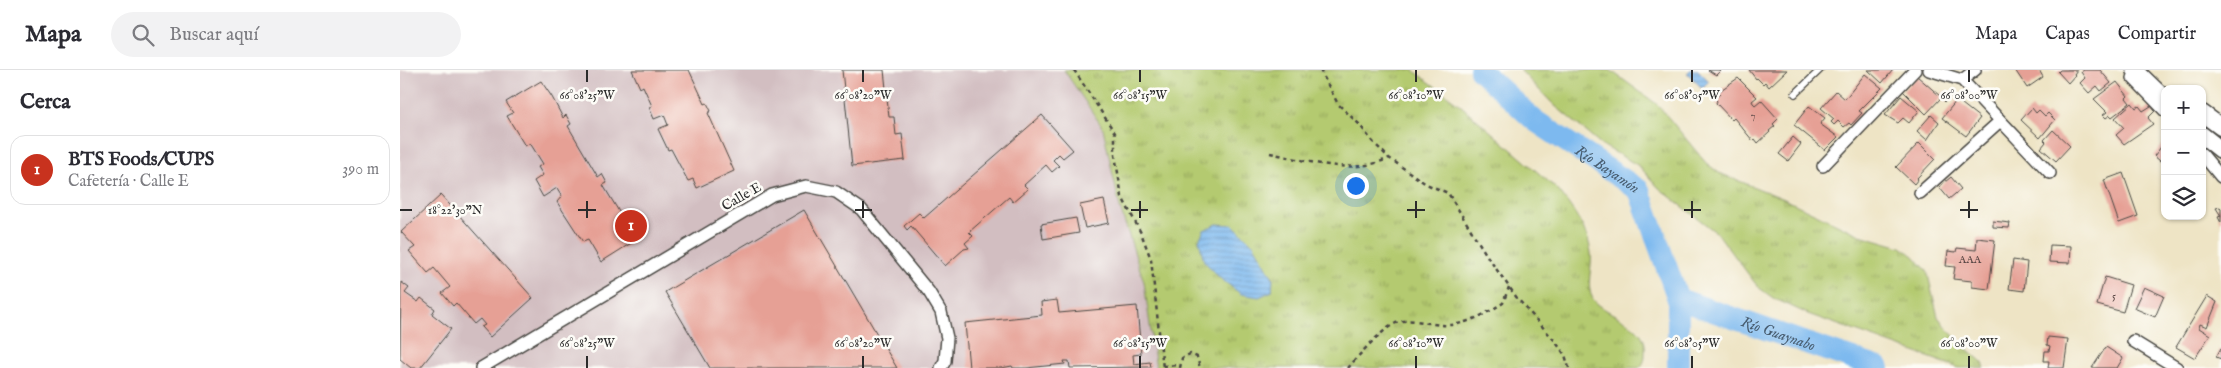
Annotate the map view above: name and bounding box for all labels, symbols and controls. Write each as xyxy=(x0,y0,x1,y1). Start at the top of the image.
search box xyxy=(111,12,461,57)
text: Mapa xyxy=(25,19,81,50)
icon: search xyxy=(129,21,157,49)
text: Buscar aquí xyxy=(169,23,258,47)
text: Mapa xyxy=(1975,23,2017,46)
text: Capas xyxy=(2045,23,2090,46)
text: Compartir xyxy=(2118,23,2196,46)
map controls xyxy=(2161,85,2206,220)
button: + xyxy=(2161,85,2206,130)
text: 66°08'25"W xyxy=(559,88,615,103)
text: 66°08'20"W xyxy=(835,88,892,103)
text: 66°08'15"W xyxy=(1113,88,1168,103)
text: 66°08'10"W xyxy=(1388,88,1444,103)
text: 66°08'05"W xyxy=(1664,88,1720,103)
text: 66°08'00"W xyxy=(1940,88,1998,103)
text: Cerca xyxy=(20,89,70,116)
house number: 7 xyxy=(1750,109,1756,123)
button: − xyxy=(2161,130,2206,175)
water label: Río Bayamón xyxy=(1571,141,1643,198)
text: BTS Foods/CUPS xyxy=(68,148,214,172)
text: 1 xyxy=(34,160,40,180)
text: 390 m xyxy=(342,160,379,180)
text: Cafetería · Calle E xyxy=(68,172,189,192)
your location xyxy=(1343,173,1369,199)
button: layers xyxy=(2161,175,2206,220)
street label: Calle E xyxy=(718,178,765,215)
text: 18°22'30"N xyxy=(428,203,483,218)
pin: 1 xyxy=(615,207,647,245)
house number: AAA xyxy=(1958,253,1982,267)
house number: 5 xyxy=(2112,289,2116,303)
water label: Río Guaynabo xyxy=(1739,312,1818,355)
text: 66°08'25"W xyxy=(559,336,615,351)
text: 66°08'20"W xyxy=(835,336,892,351)
text: 66°08'15"W xyxy=(1113,336,1168,351)
text: 66°08'10"W xyxy=(1388,336,1444,351)
text: 66°08'05"W xyxy=(1664,336,1720,351)
text: 66°08'00"W xyxy=(1940,336,1998,351)

